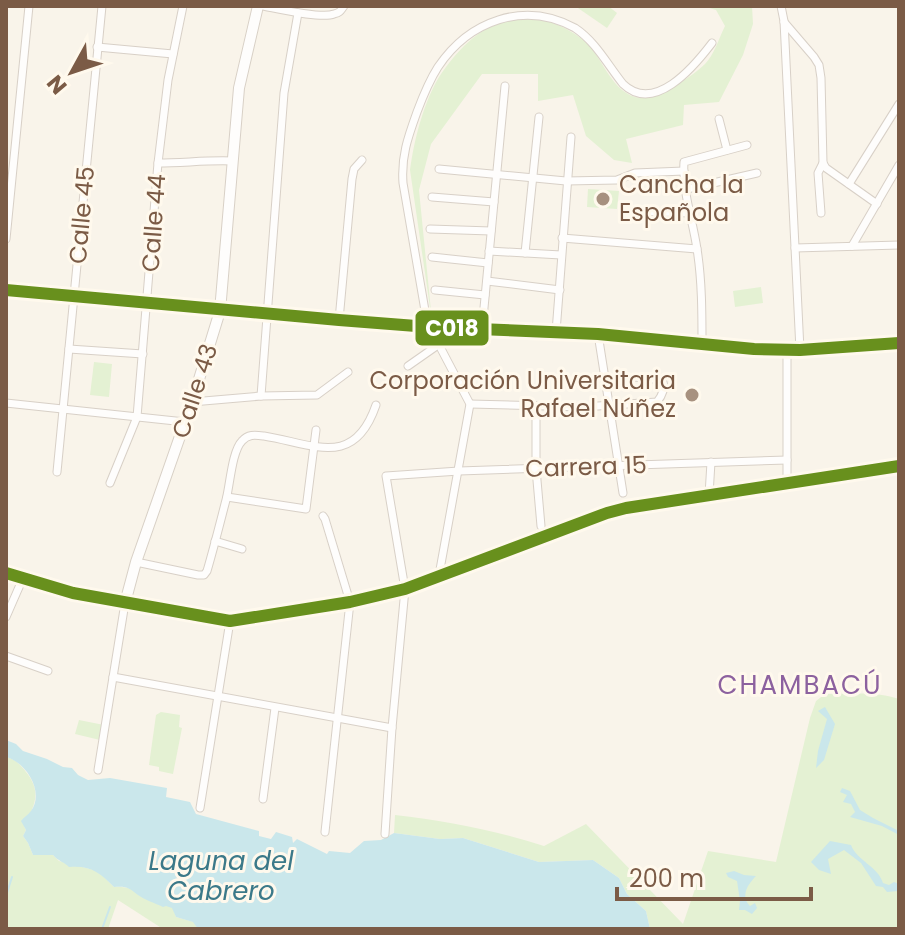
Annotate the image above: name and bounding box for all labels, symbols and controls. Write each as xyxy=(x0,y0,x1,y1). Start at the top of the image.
north arrow xyxy=(32,32,112,112)
text: N xyxy=(40,68,74,101)
street label: Calle 45 xyxy=(61,165,102,265)
place label: Cancha la Española xyxy=(619,168,744,229)
street label: Calle 44 xyxy=(134,173,173,273)
marker: Cancha la Española xyxy=(594,190,612,208)
line badge: C018 xyxy=(414,309,490,347)
text: C018 xyxy=(425,313,479,344)
street label: Calle 43 xyxy=(164,340,225,442)
place label: Corporación Universitaria Rafael Núñez xyxy=(370,364,676,425)
marker: Corporación Universitaria Rafael Núñez xyxy=(683,386,701,404)
street label: Carrera 15 xyxy=(525,448,647,485)
district label: CHAMBACÚ xyxy=(717,667,883,703)
water label: Laguna del Cabrero xyxy=(148,843,294,909)
scale bar xyxy=(617,851,811,901)
text: 200 m xyxy=(629,862,704,895)

